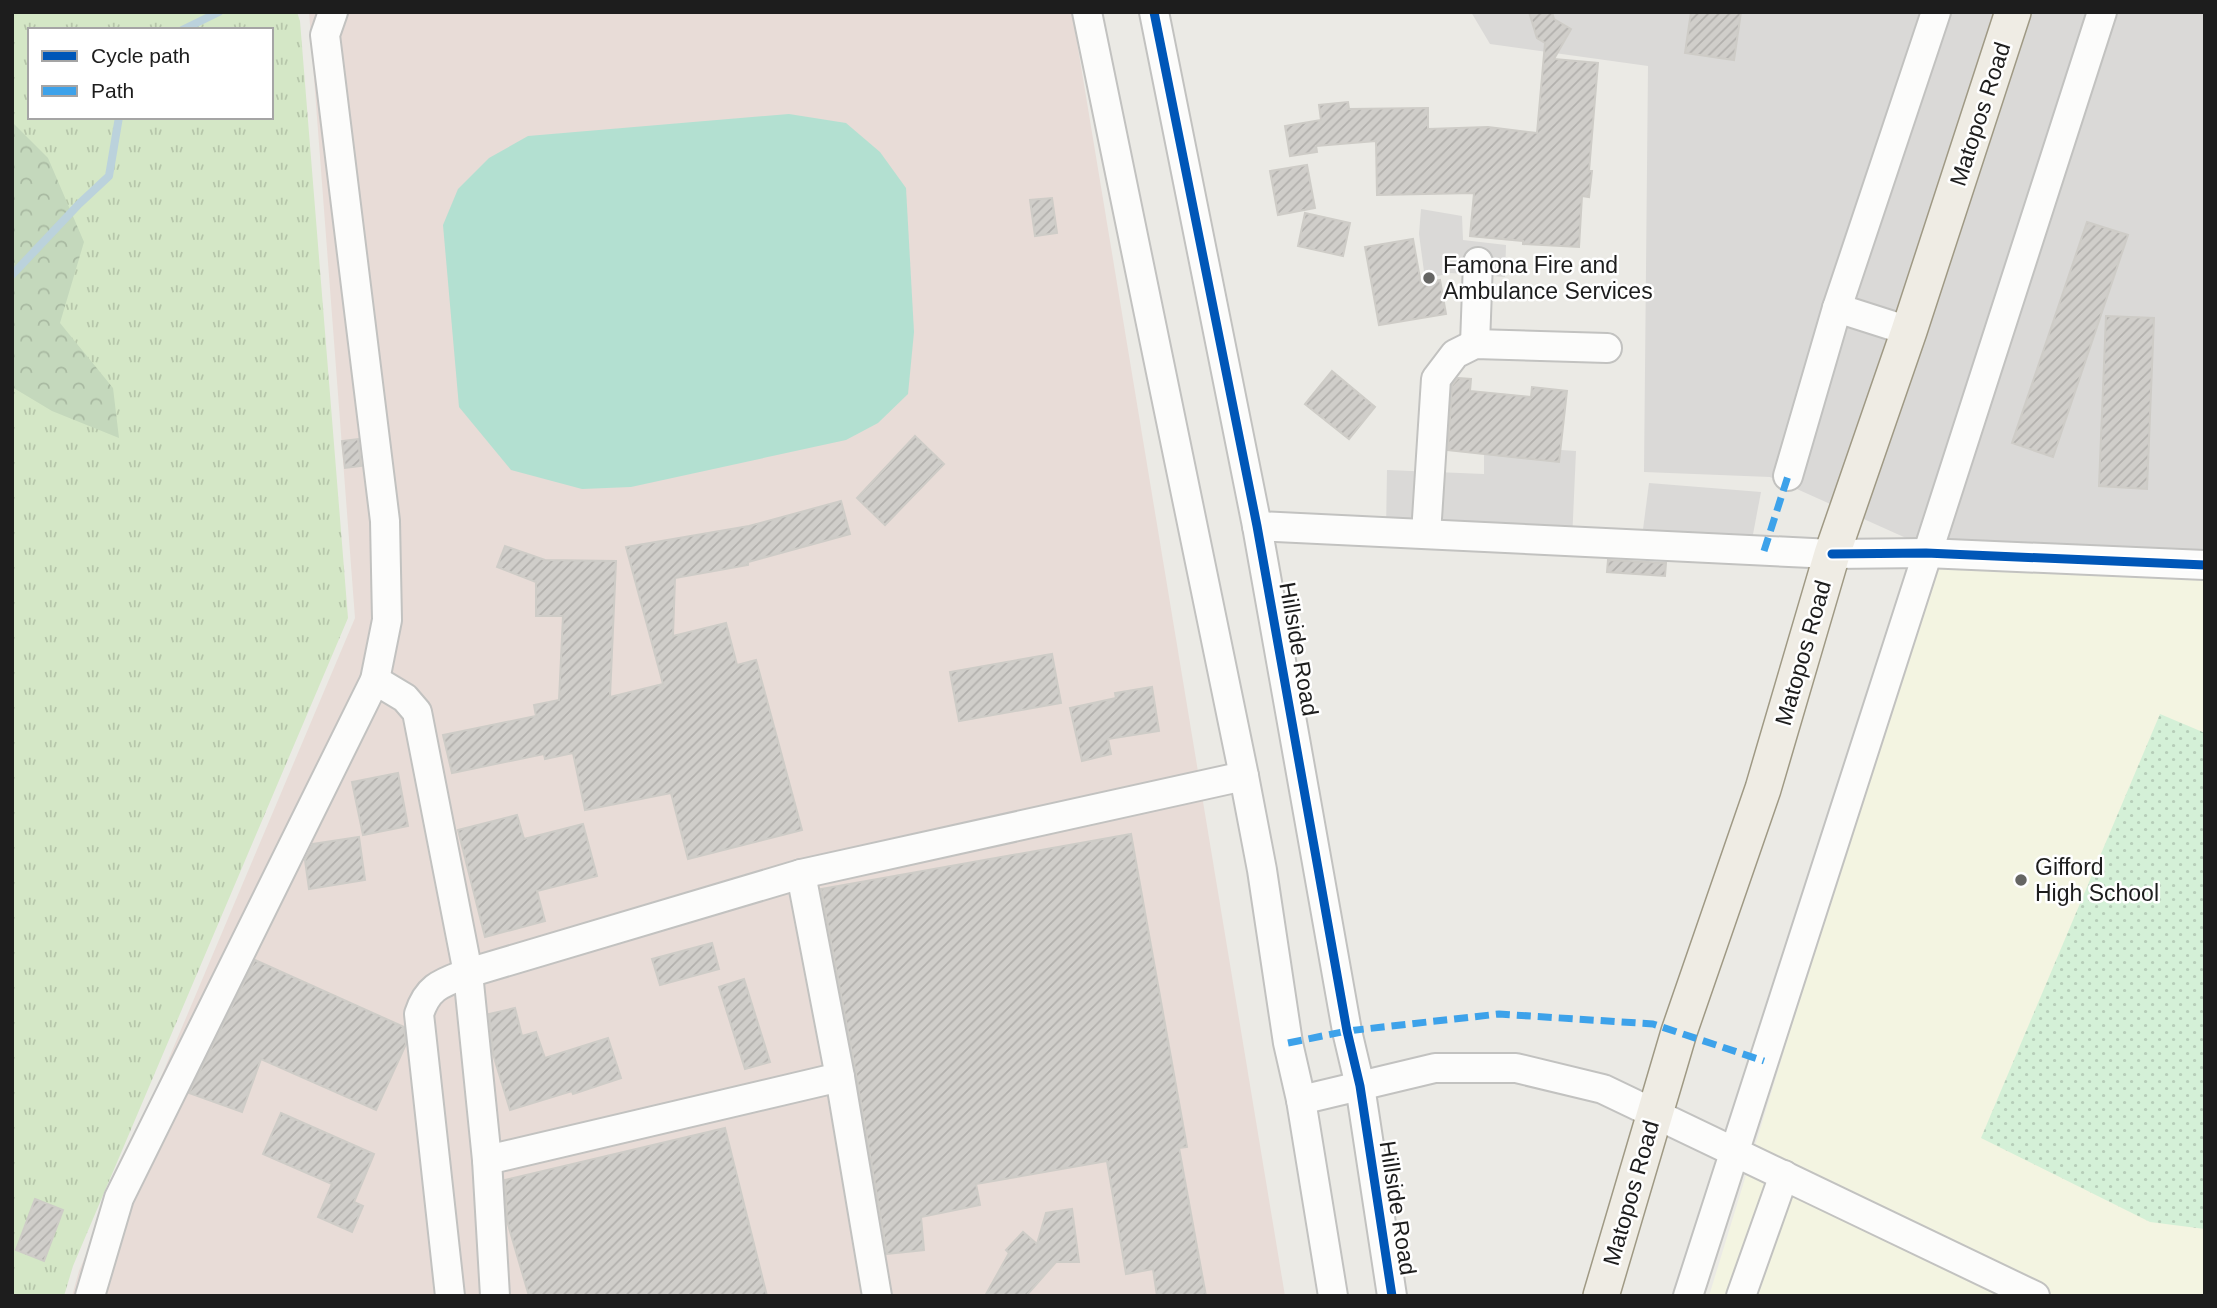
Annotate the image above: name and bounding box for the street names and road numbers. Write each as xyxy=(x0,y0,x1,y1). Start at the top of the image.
street label: Matopos Road xyxy=(1945,39,2015,189)
street label: Matopos Road xyxy=(1770,578,1836,728)
street label: Hillside Road xyxy=(1274,580,1324,718)
street label: Matopos Road xyxy=(1598,1118,1664,1268)
street label: Hillside Road xyxy=(1375,1139,1421,1277)

